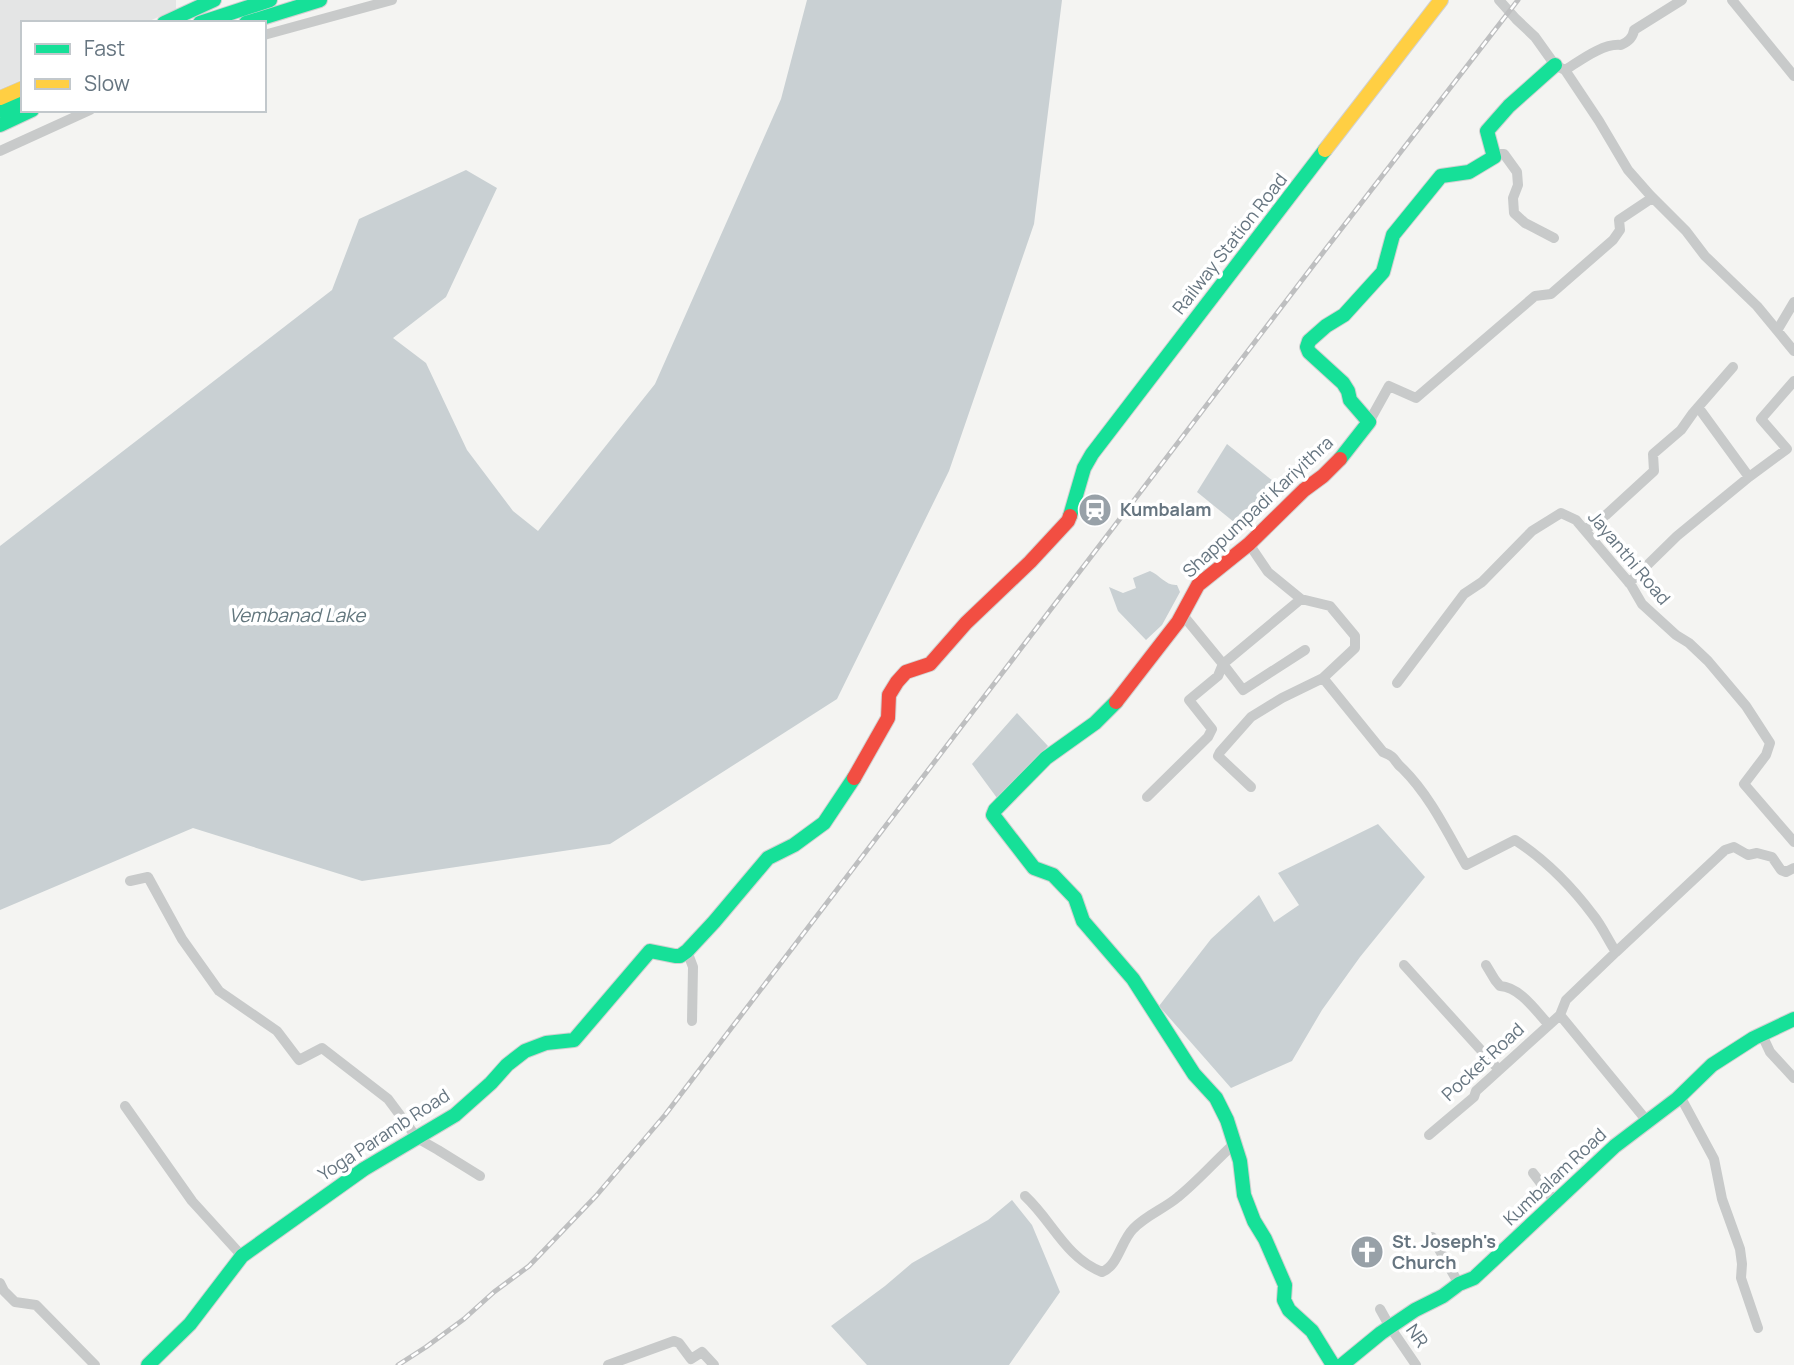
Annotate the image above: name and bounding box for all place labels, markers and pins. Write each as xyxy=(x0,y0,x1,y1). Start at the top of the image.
station icon: Kumbalam xyxy=(1076,491,1114,529)
place label: Kumbalam xyxy=(1120,497,1212,521)
place label: St. Joseph's Church xyxy=(1392,1229,1496,1274)
church icon: St. Joseph's Church xyxy=(1348,1233,1386,1271)

